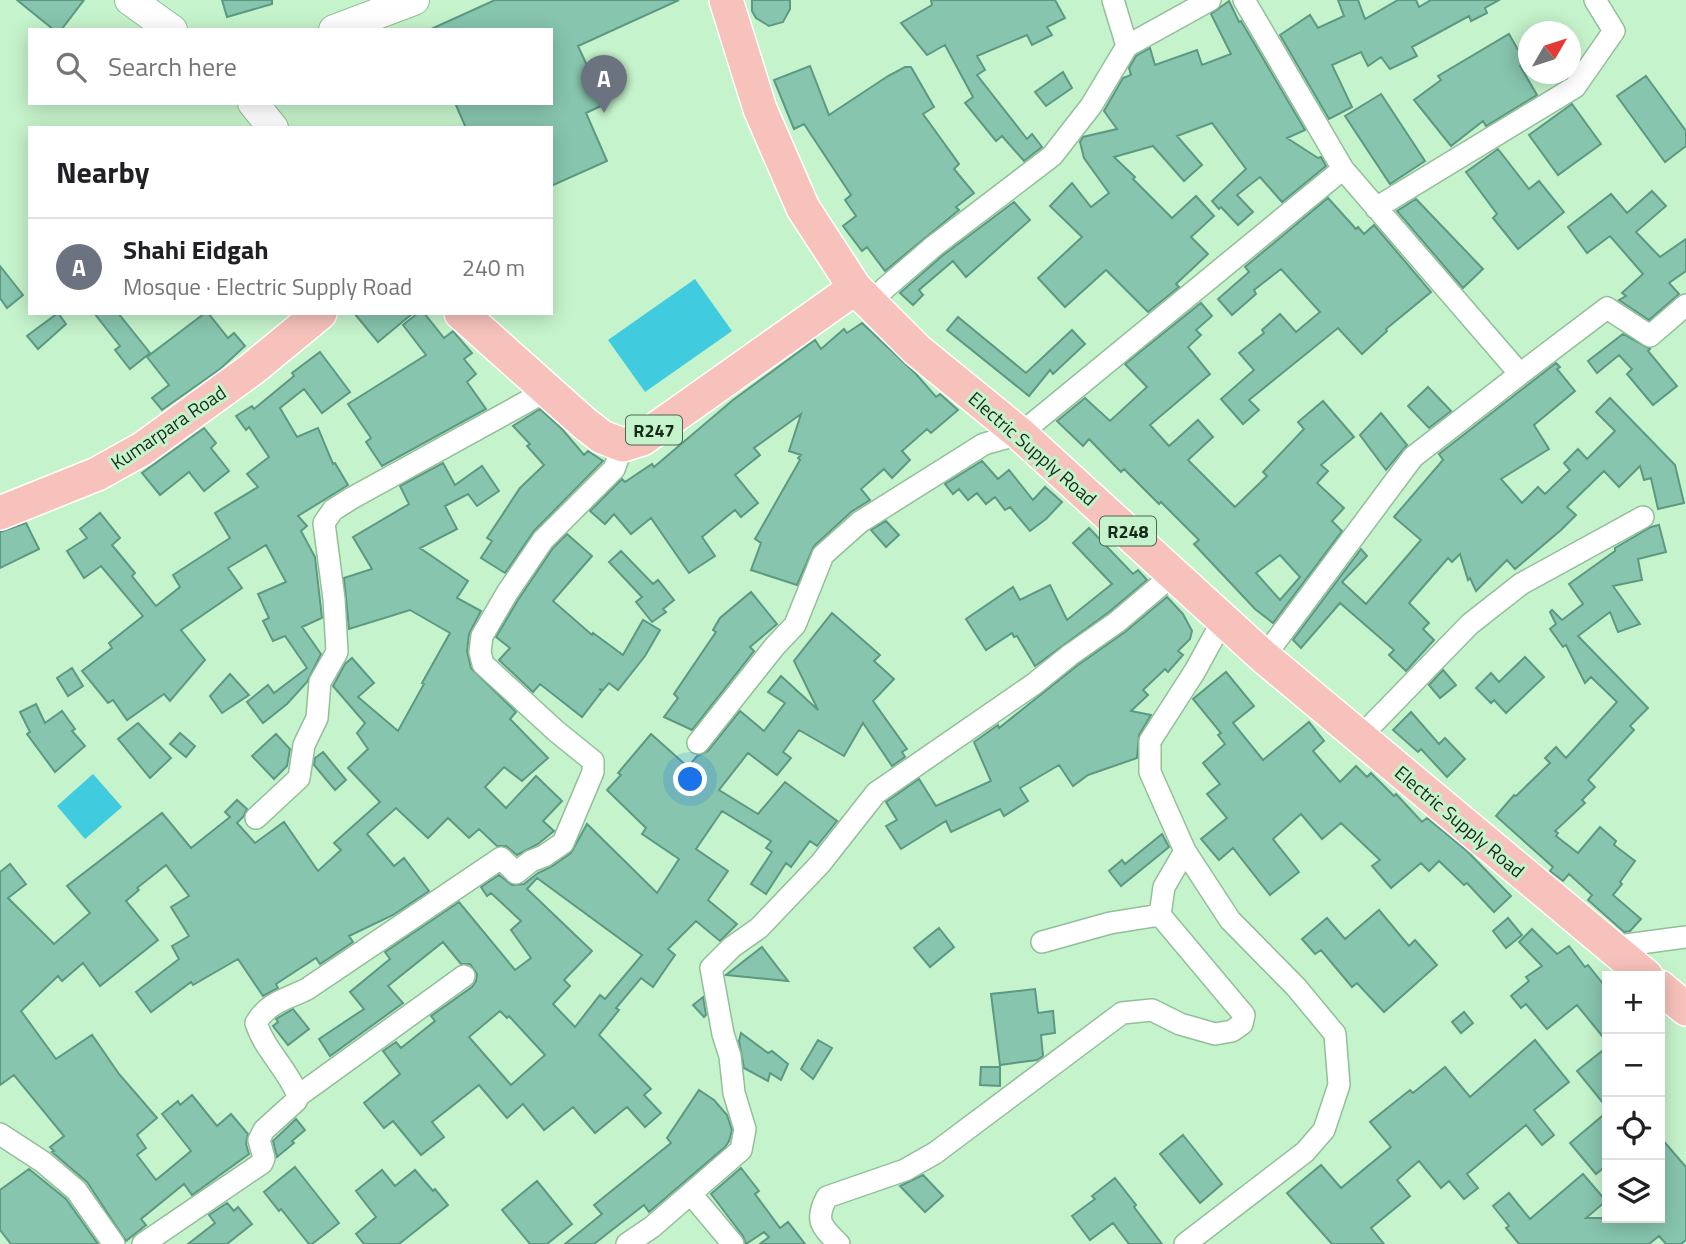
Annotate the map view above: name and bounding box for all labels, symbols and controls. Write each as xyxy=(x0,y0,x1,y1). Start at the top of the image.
north arrow xyxy=(1518,21,1581,84)
search box xyxy=(28,28,553,105)
text: Search here xyxy=(108,47,237,86)
icon: search xyxy=(52,48,90,86)
pin: A xyxy=(581,55,627,113)
text: Nearby xyxy=(56,149,149,195)
text: Shahi Eidgah xyxy=(123,230,269,269)
text: A xyxy=(72,250,86,285)
text: 240 m xyxy=(462,250,525,285)
text: Mosque · Electric Supply Road xyxy=(123,269,412,304)
street label: Kumarpara Road xyxy=(105,378,231,476)
street label: Electric Supply Road xyxy=(962,384,1104,512)
road number: R247 xyxy=(626,416,682,444)
road number: R248 xyxy=(1100,516,1156,546)
street label: Electric Supply Road xyxy=(1389,758,1531,884)
your location xyxy=(673,762,707,796)
map controls xyxy=(1602,971,1665,1223)
button: + xyxy=(1602,971,1665,1034)
button: − xyxy=(1602,1034,1665,1097)
button: locate xyxy=(1602,1097,1665,1160)
button: layers xyxy=(1602,1160,1665,1223)

